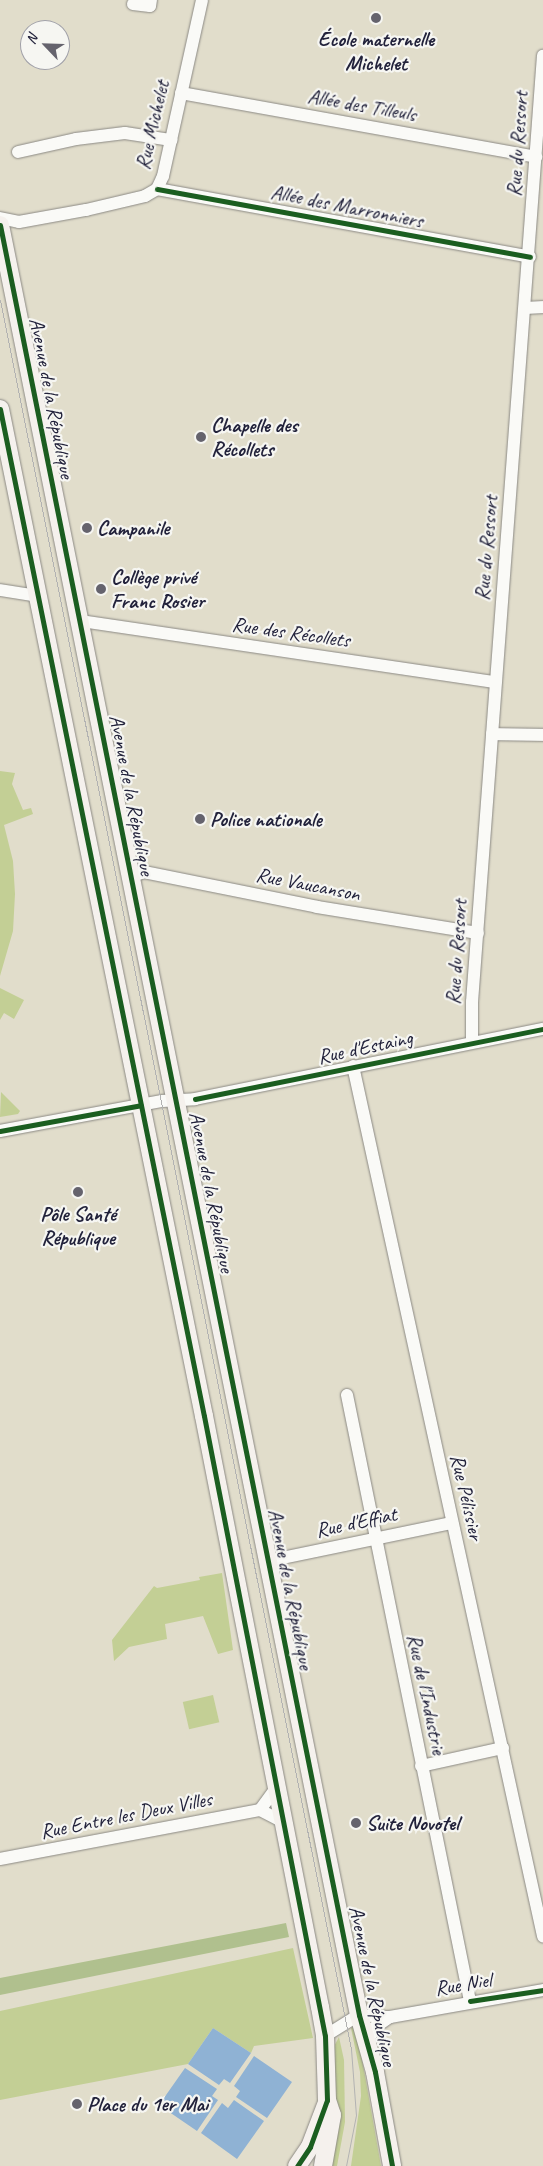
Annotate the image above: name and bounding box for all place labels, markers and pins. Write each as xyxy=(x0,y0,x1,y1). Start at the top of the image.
marker: École maternelle Michelet xyxy=(370,12,382,24)
place label: École maternelle Michelet xyxy=(318,26,434,76)
place label: Chapelle des Récollets xyxy=(211,412,298,462)
marker: Chapelle des Récollets xyxy=(195,431,207,443)
place label: Campanile xyxy=(97,515,169,541)
marker: Campanile xyxy=(81,522,93,534)
place label: Collège privé Franc Rosier xyxy=(111,564,205,614)
marker: Collège privé Franc Rosier xyxy=(95,583,107,595)
place label: Police nationale xyxy=(210,806,322,832)
marker: Police nationale xyxy=(194,813,206,825)
marker: Pôle Santé République xyxy=(71,1185,85,1199)
place label: Pôle Santé République xyxy=(40,1201,116,1251)
place label: Suite Novotel xyxy=(366,1810,460,1836)
marker: Suite Novotel xyxy=(350,1817,362,1829)
place label: Place du 1er Mai xyxy=(87,2091,209,2117)
marker: Place du 1er Mai xyxy=(71,2098,83,2110)

